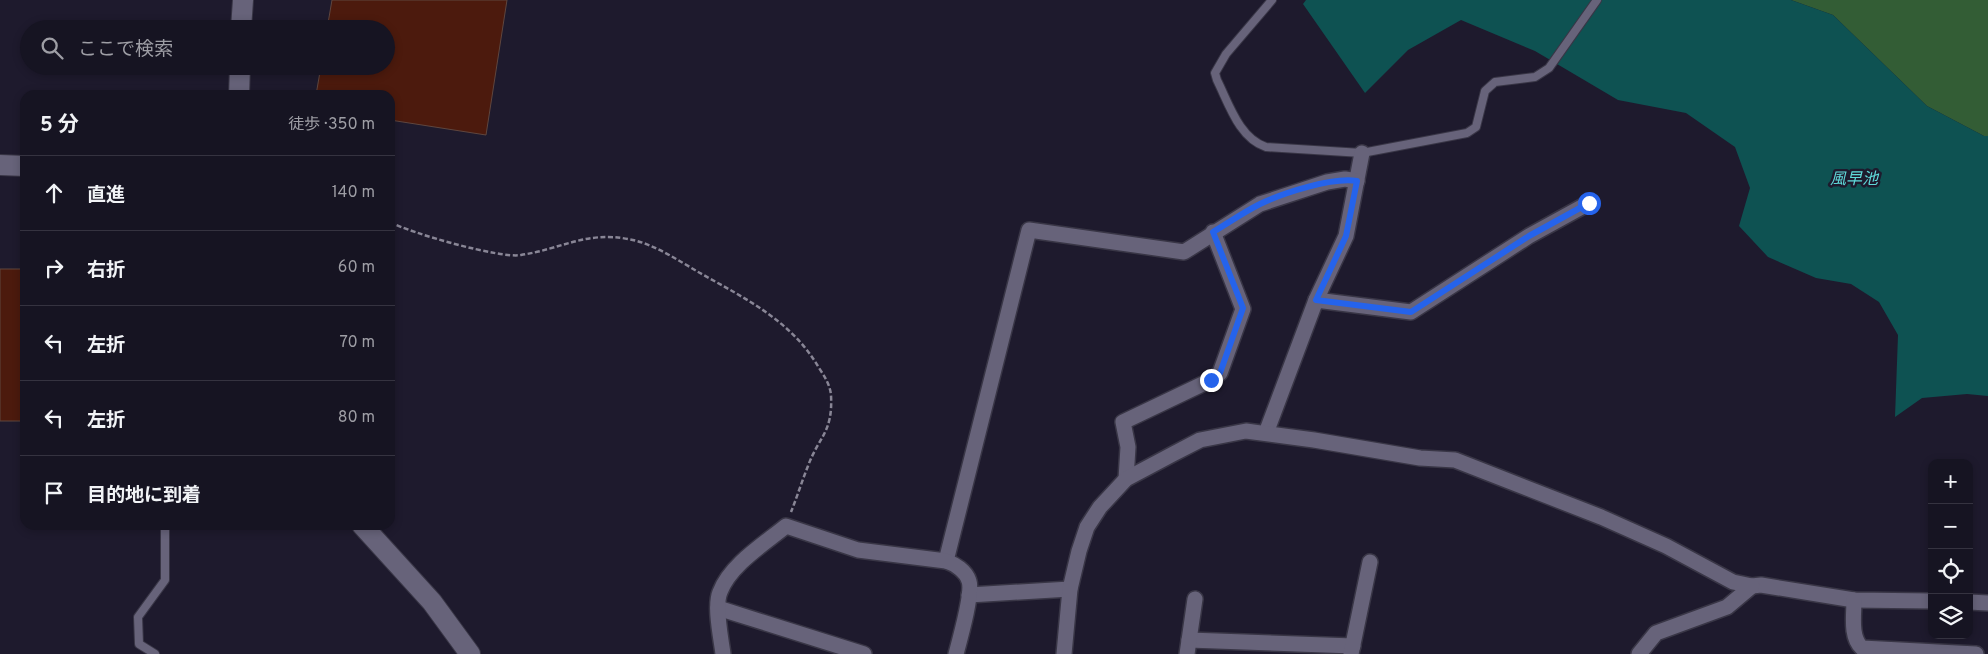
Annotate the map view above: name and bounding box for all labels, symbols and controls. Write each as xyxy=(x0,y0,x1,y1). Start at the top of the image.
search box xyxy=(20,20,395,75)
icon: search xyxy=(38,34,66,62)
text: ここで検索 xyxy=(78,38,173,62)
text: 5 分 xyxy=(40,112,79,139)
text: 徒歩 · 350 m xyxy=(288,115,375,135)
water label: 風早池 xyxy=(1830,170,1880,190)
icon: ahead xyxy=(40,179,68,207)
text: 140 m xyxy=(332,183,375,203)
text: 直進 xyxy=(87,184,125,208)
route start xyxy=(1578,192,1601,215)
icon: right xyxy=(40,254,68,282)
text: 60 m xyxy=(338,258,375,278)
text: 右折 xyxy=(87,259,125,283)
icon: left xyxy=(40,329,68,357)
text: 70 m xyxy=(340,333,375,353)
text: 左折 xyxy=(87,334,125,358)
route end xyxy=(1200,369,1223,392)
icon: left xyxy=(40,404,68,432)
text: 80 m xyxy=(338,408,375,428)
text: 左折 xyxy=(87,409,125,433)
map controls xyxy=(1928,459,1973,639)
button: + xyxy=(1928,459,1973,504)
icon: arrive xyxy=(40,479,68,507)
text: 目的地に到着 xyxy=(87,484,201,508)
button: − xyxy=(1928,504,1973,549)
button: locate xyxy=(1928,549,1973,594)
button: layers xyxy=(1928,594,1973,639)

